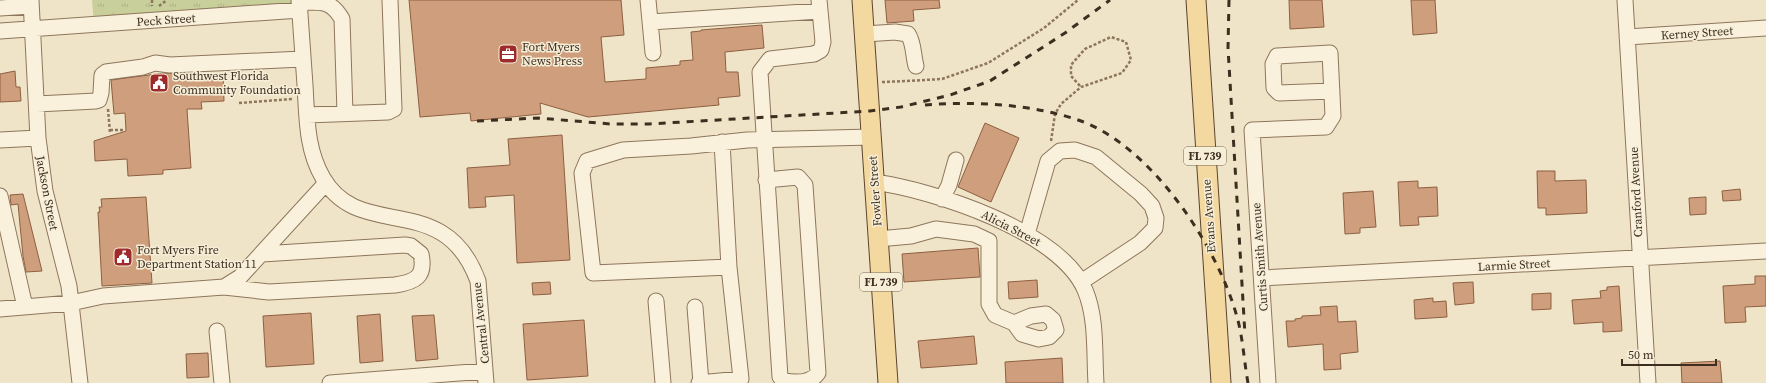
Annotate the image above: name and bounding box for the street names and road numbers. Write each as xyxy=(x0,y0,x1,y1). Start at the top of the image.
street label: Peck Street xyxy=(136,10,196,30)
street label: Kerney Street xyxy=(1660,22,1734,43)
street label: Cranford Avenue xyxy=(1626,146,1646,238)
road number: FL 739 xyxy=(1184,147,1226,165)
street label: Jackson Street xyxy=(32,154,62,232)
street label: Fowler Street xyxy=(865,155,885,227)
street label: Evans Avenue xyxy=(1198,179,1220,253)
street label: Curtis Smith Avenue xyxy=(1248,202,1272,312)
street label: Alicia Street xyxy=(979,206,1043,250)
street label: Larmie Street xyxy=(1477,255,1551,275)
road number: FL 739 xyxy=(860,273,902,291)
street label: Central Avenue xyxy=(469,282,493,364)

